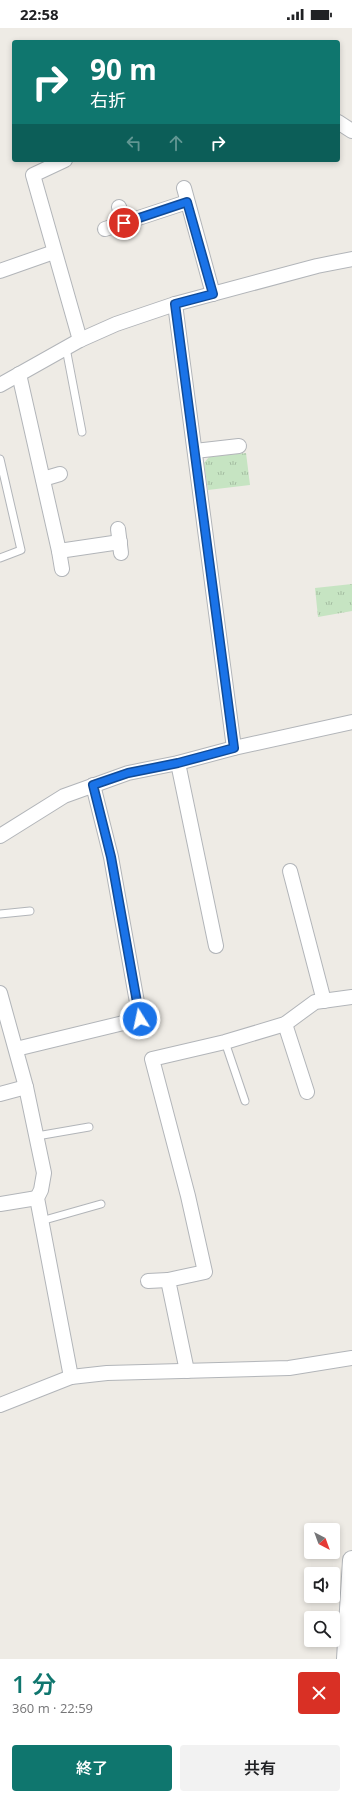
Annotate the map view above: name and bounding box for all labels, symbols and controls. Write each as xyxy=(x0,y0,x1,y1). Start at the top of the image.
text: 22:58 xyxy=(20,4,59,24)
text: 90 m xyxy=(90,50,157,88)
icon: right xyxy=(24,56,76,108)
text: 右折 xyxy=(90,88,126,112)
icon: left xyxy=(123,132,145,154)
icon: ahead xyxy=(165,132,187,154)
icon: right xyxy=(207,132,229,154)
pin xyxy=(107,206,141,240)
icon: arrive xyxy=(113,212,135,234)
position arrow xyxy=(119,998,161,1040)
north arrow xyxy=(304,1523,340,1559)
map controls xyxy=(304,1523,340,1647)
button: sound xyxy=(304,1567,340,1603)
button: search xyxy=(304,1611,340,1647)
text: 1 分 xyxy=(12,1667,56,1700)
button: close xyxy=(298,1672,340,1714)
text: 360 m · 22:59 xyxy=(12,1699,93,1717)
button: 終了 xyxy=(12,1745,172,1791)
button: 共有 xyxy=(180,1745,340,1791)

